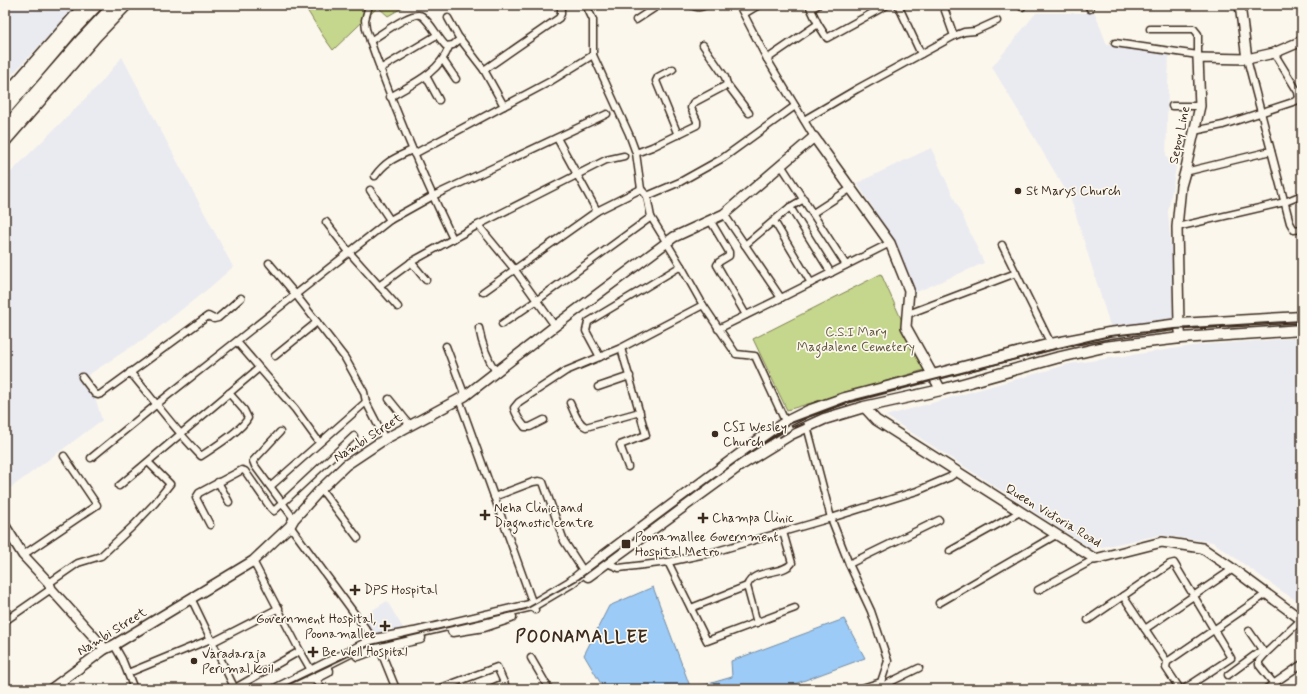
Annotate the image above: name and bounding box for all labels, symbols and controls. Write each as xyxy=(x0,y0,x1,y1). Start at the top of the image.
street label: Sepoy Line xyxy=(1166,104,1194,166)
place label: St Marys Church xyxy=(1026,183,1121,200)
marker: St Marys Church xyxy=(1013,186,1023,196)
park label: C.S.I Mary Magdalene Cemetery xyxy=(797,324,915,358)
street label: Nambi Street xyxy=(330,409,406,467)
place label: CSI Wesley Church xyxy=(723,419,787,451)
marker: CSI Wesley Church xyxy=(710,429,720,439)
street label: Queen Victoria Road xyxy=(1002,480,1104,552)
place label: Neha Clinic and Diagnostic centre xyxy=(494,500,594,534)
marker: Neha Clinic and Diagnostic centre xyxy=(479,509,491,521)
place label: Champa Clinic xyxy=(712,510,794,527)
marker: Champa Clinic xyxy=(697,512,709,524)
place label: Poonamallee Government Hospital Metro xyxy=(635,529,779,561)
marker: Poonamallee Government Hospital Metro xyxy=(620,538,632,550)
place label: DPS Hospital xyxy=(364,582,438,599)
marker: DPS Hospital xyxy=(349,584,361,596)
street label: Nambi Street xyxy=(74,604,150,660)
place label: Government Hospital, Poonamallee xyxy=(256,611,376,643)
marker: Government Hospital, Poonamallee xyxy=(379,620,391,632)
district label: POONAMALLEE xyxy=(516,626,648,648)
place label: Be Well Hospital xyxy=(322,644,408,661)
place label: Varadaraja Perumal Koil xyxy=(202,646,274,678)
marker: Be Well Hospital xyxy=(307,646,319,658)
marker: Varadaraja Perumal Koil xyxy=(189,656,199,666)

